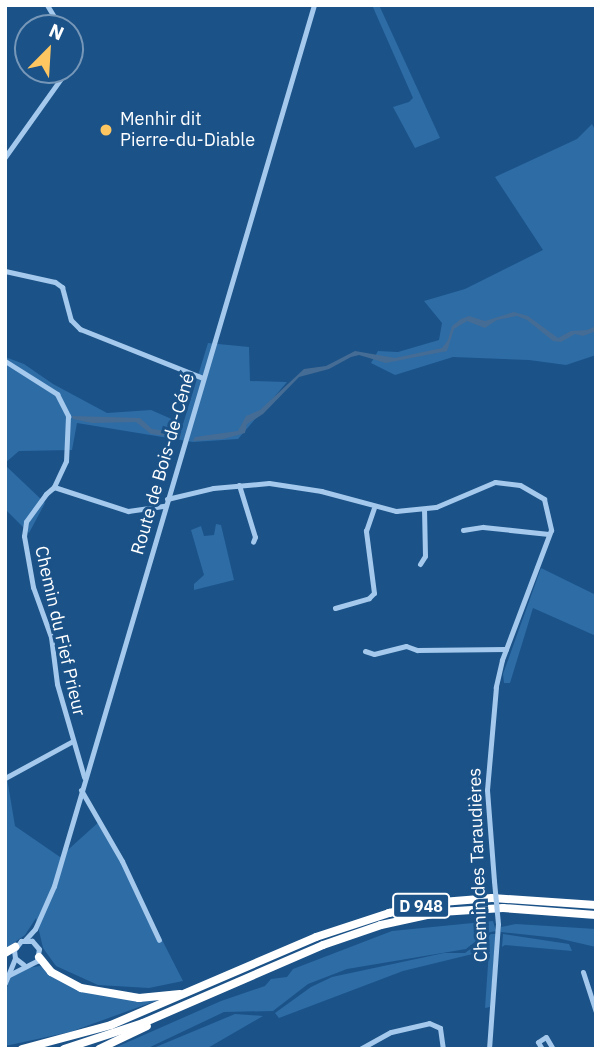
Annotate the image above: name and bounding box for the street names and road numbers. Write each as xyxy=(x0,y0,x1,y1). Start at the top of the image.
street label: Route de Bois-de-Céné xyxy=(127,371,199,557)
street label: Chemin du Fief Prieur xyxy=(30,544,90,718)
street label: Chemin des Taraudières xyxy=(464,768,492,962)
road number: D 948 xyxy=(391,893,451,918)

